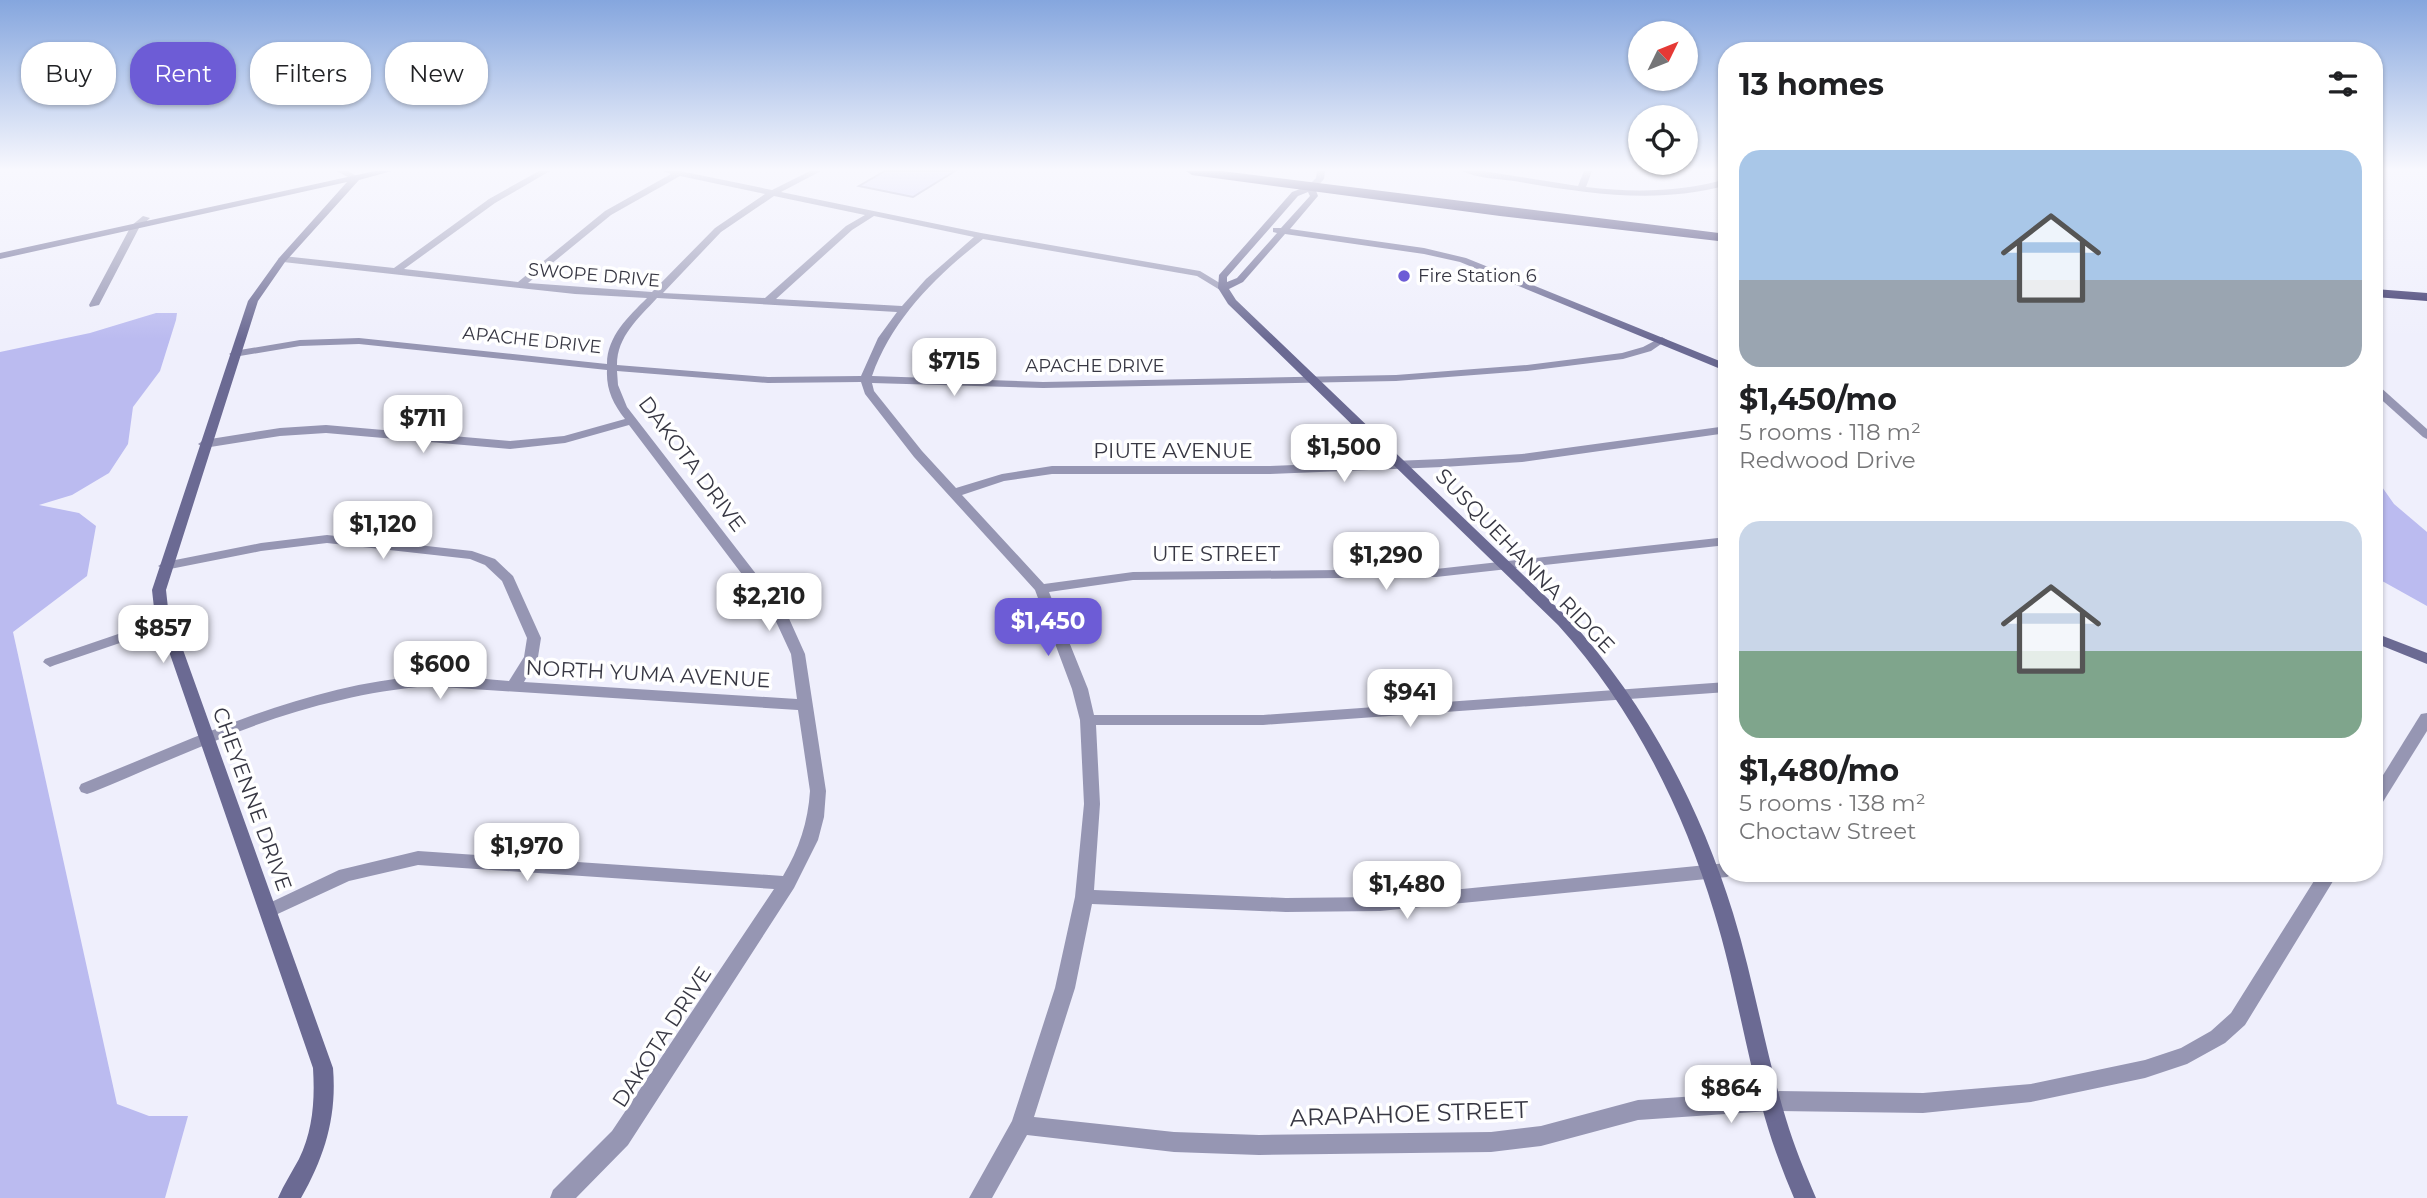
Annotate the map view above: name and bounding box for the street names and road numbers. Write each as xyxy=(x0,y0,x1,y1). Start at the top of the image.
street label: SWOPE DRIVE xyxy=(527,258,661,292)
street label: APACHE DRIVE xyxy=(462,322,602,358)
street label: APACHE DRIVE xyxy=(1025,355,1165,377)
street label: DAKOTA DRIVE xyxy=(634,391,751,536)
street label: PIUTE AVENUE xyxy=(1093,438,1253,463)
street label: SUSQUEHANNA RIDGE xyxy=(1431,463,1620,658)
street label: UTE STREET xyxy=(1152,541,1280,566)
street label: NORTH YUMA AVENUE xyxy=(525,655,771,692)
street label: CHEYENNE DRIVE xyxy=(208,704,297,894)
street label: DAKOTA DRIVE xyxy=(607,962,716,1112)
street label: ARAPAHOE STREET xyxy=(1289,1095,1529,1132)

